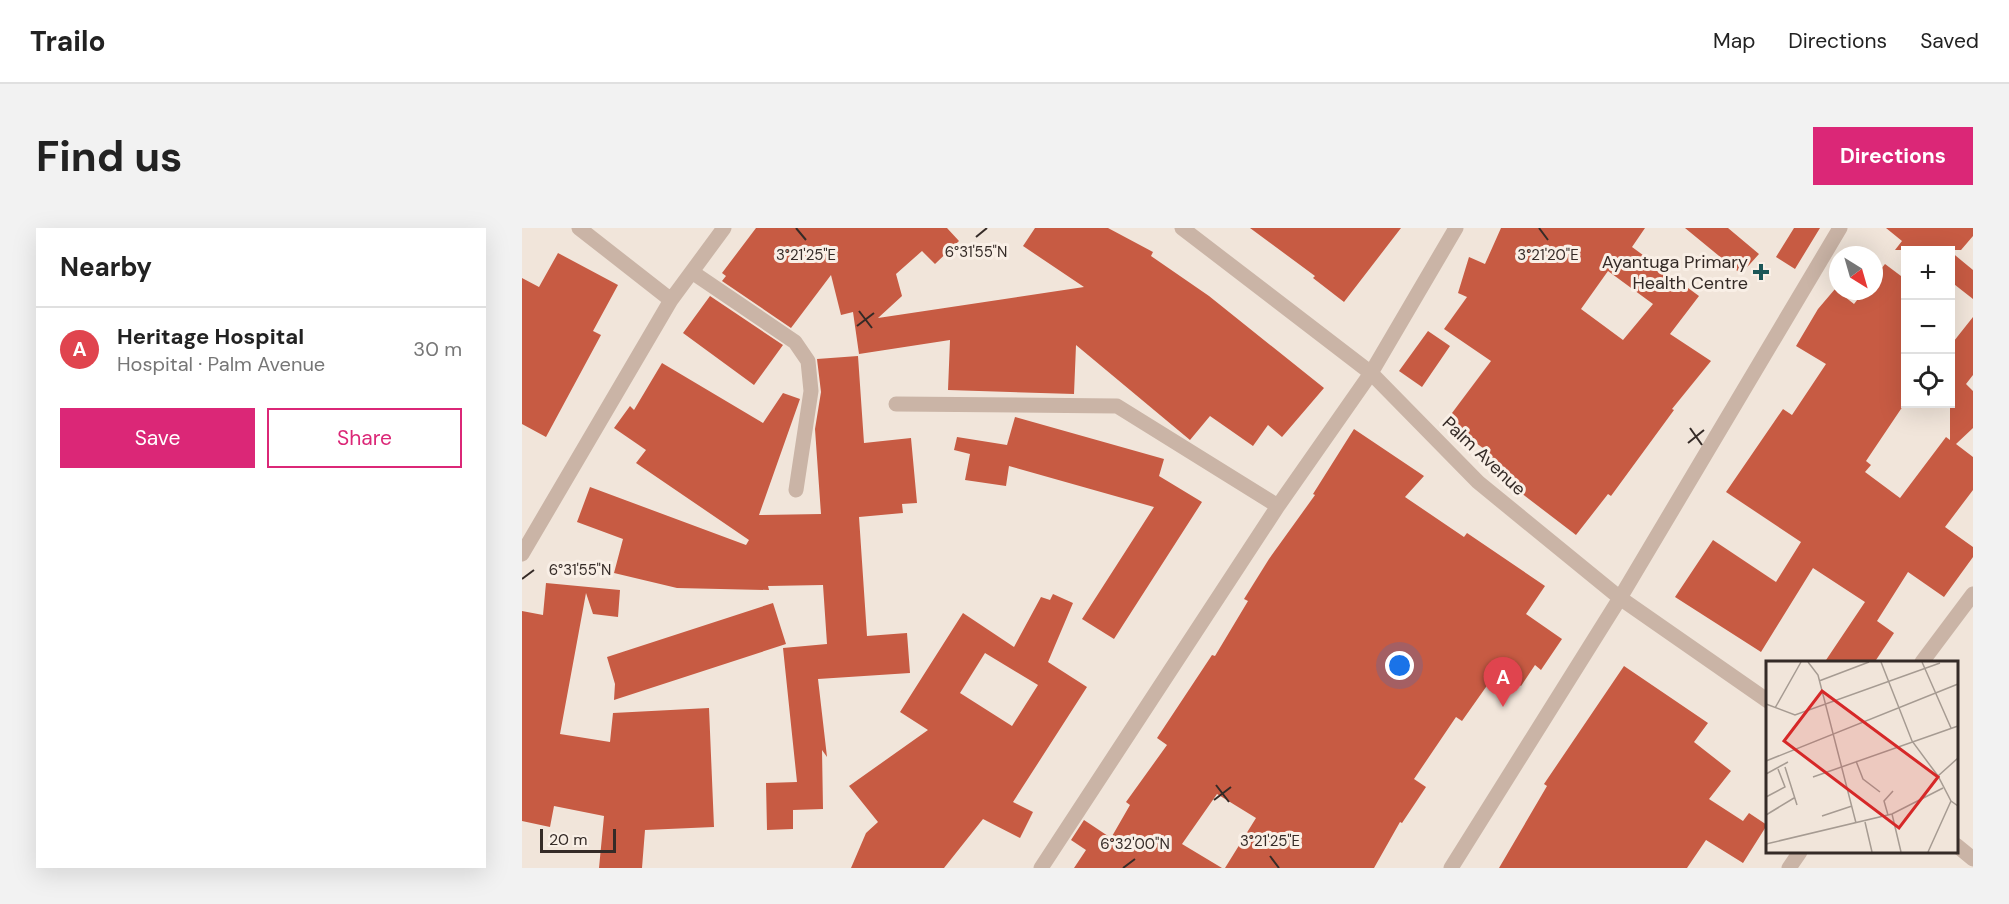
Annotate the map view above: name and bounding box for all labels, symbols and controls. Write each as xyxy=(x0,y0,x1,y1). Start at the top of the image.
text: Trailo xyxy=(30,23,106,60)
text: Map xyxy=(1713,27,1755,55)
text: Directions xyxy=(1788,27,1887,55)
text: Saved xyxy=(1920,27,1979,55)
button: Directions xyxy=(1813,127,1973,185)
text: Find us xyxy=(36,129,182,184)
text: 6°31'55"N xyxy=(945,242,1007,262)
text: 3°21'25"E xyxy=(776,245,836,265)
text: 3°21'20"E xyxy=(1517,245,1579,265)
north arrow xyxy=(1829,246,1883,300)
map controls xyxy=(1901,246,1955,408)
button: + xyxy=(1901,246,1955,300)
text: Nearby xyxy=(60,250,152,284)
place label: Ayantuga Primary Health Centre xyxy=(1602,250,1748,295)
marker: Ayantuga Primary Health Centre xyxy=(1752,263,1770,281)
button: − xyxy=(1901,300,1955,354)
text: Heritage Hospital xyxy=(117,322,304,351)
text: A xyxy=(72,336,87,362)
text: 30 m xyxy=(413,336,462,362)
text: Hospital · Palm Avenue xyxy=(117,351,325,377)
button: locate xyxy=(1901,354,1955,408)
button: Save xyxy=(60,408,255,468)
button: Share xyxy=(267,408,462,468)
street label: Palm Avenue xyxy=(1437,411,1531,501)
text: 6°31'55"N xyxy=(549,560,611,580)
your location xyxy=(1385,651,1414,680)
pin: A xyxy=(1484,658,1522,707)
inset map xyxy=(1766,661,1958,853)
scale bar xyxy=(540,826,616,854)
text: 20 m xyxy=(549,829,588,850)
text: 3°21'25"E xyxy=(1240,831,1300,851)
text: 6°32'00"N xyxy=(1100,834,1170,854)

